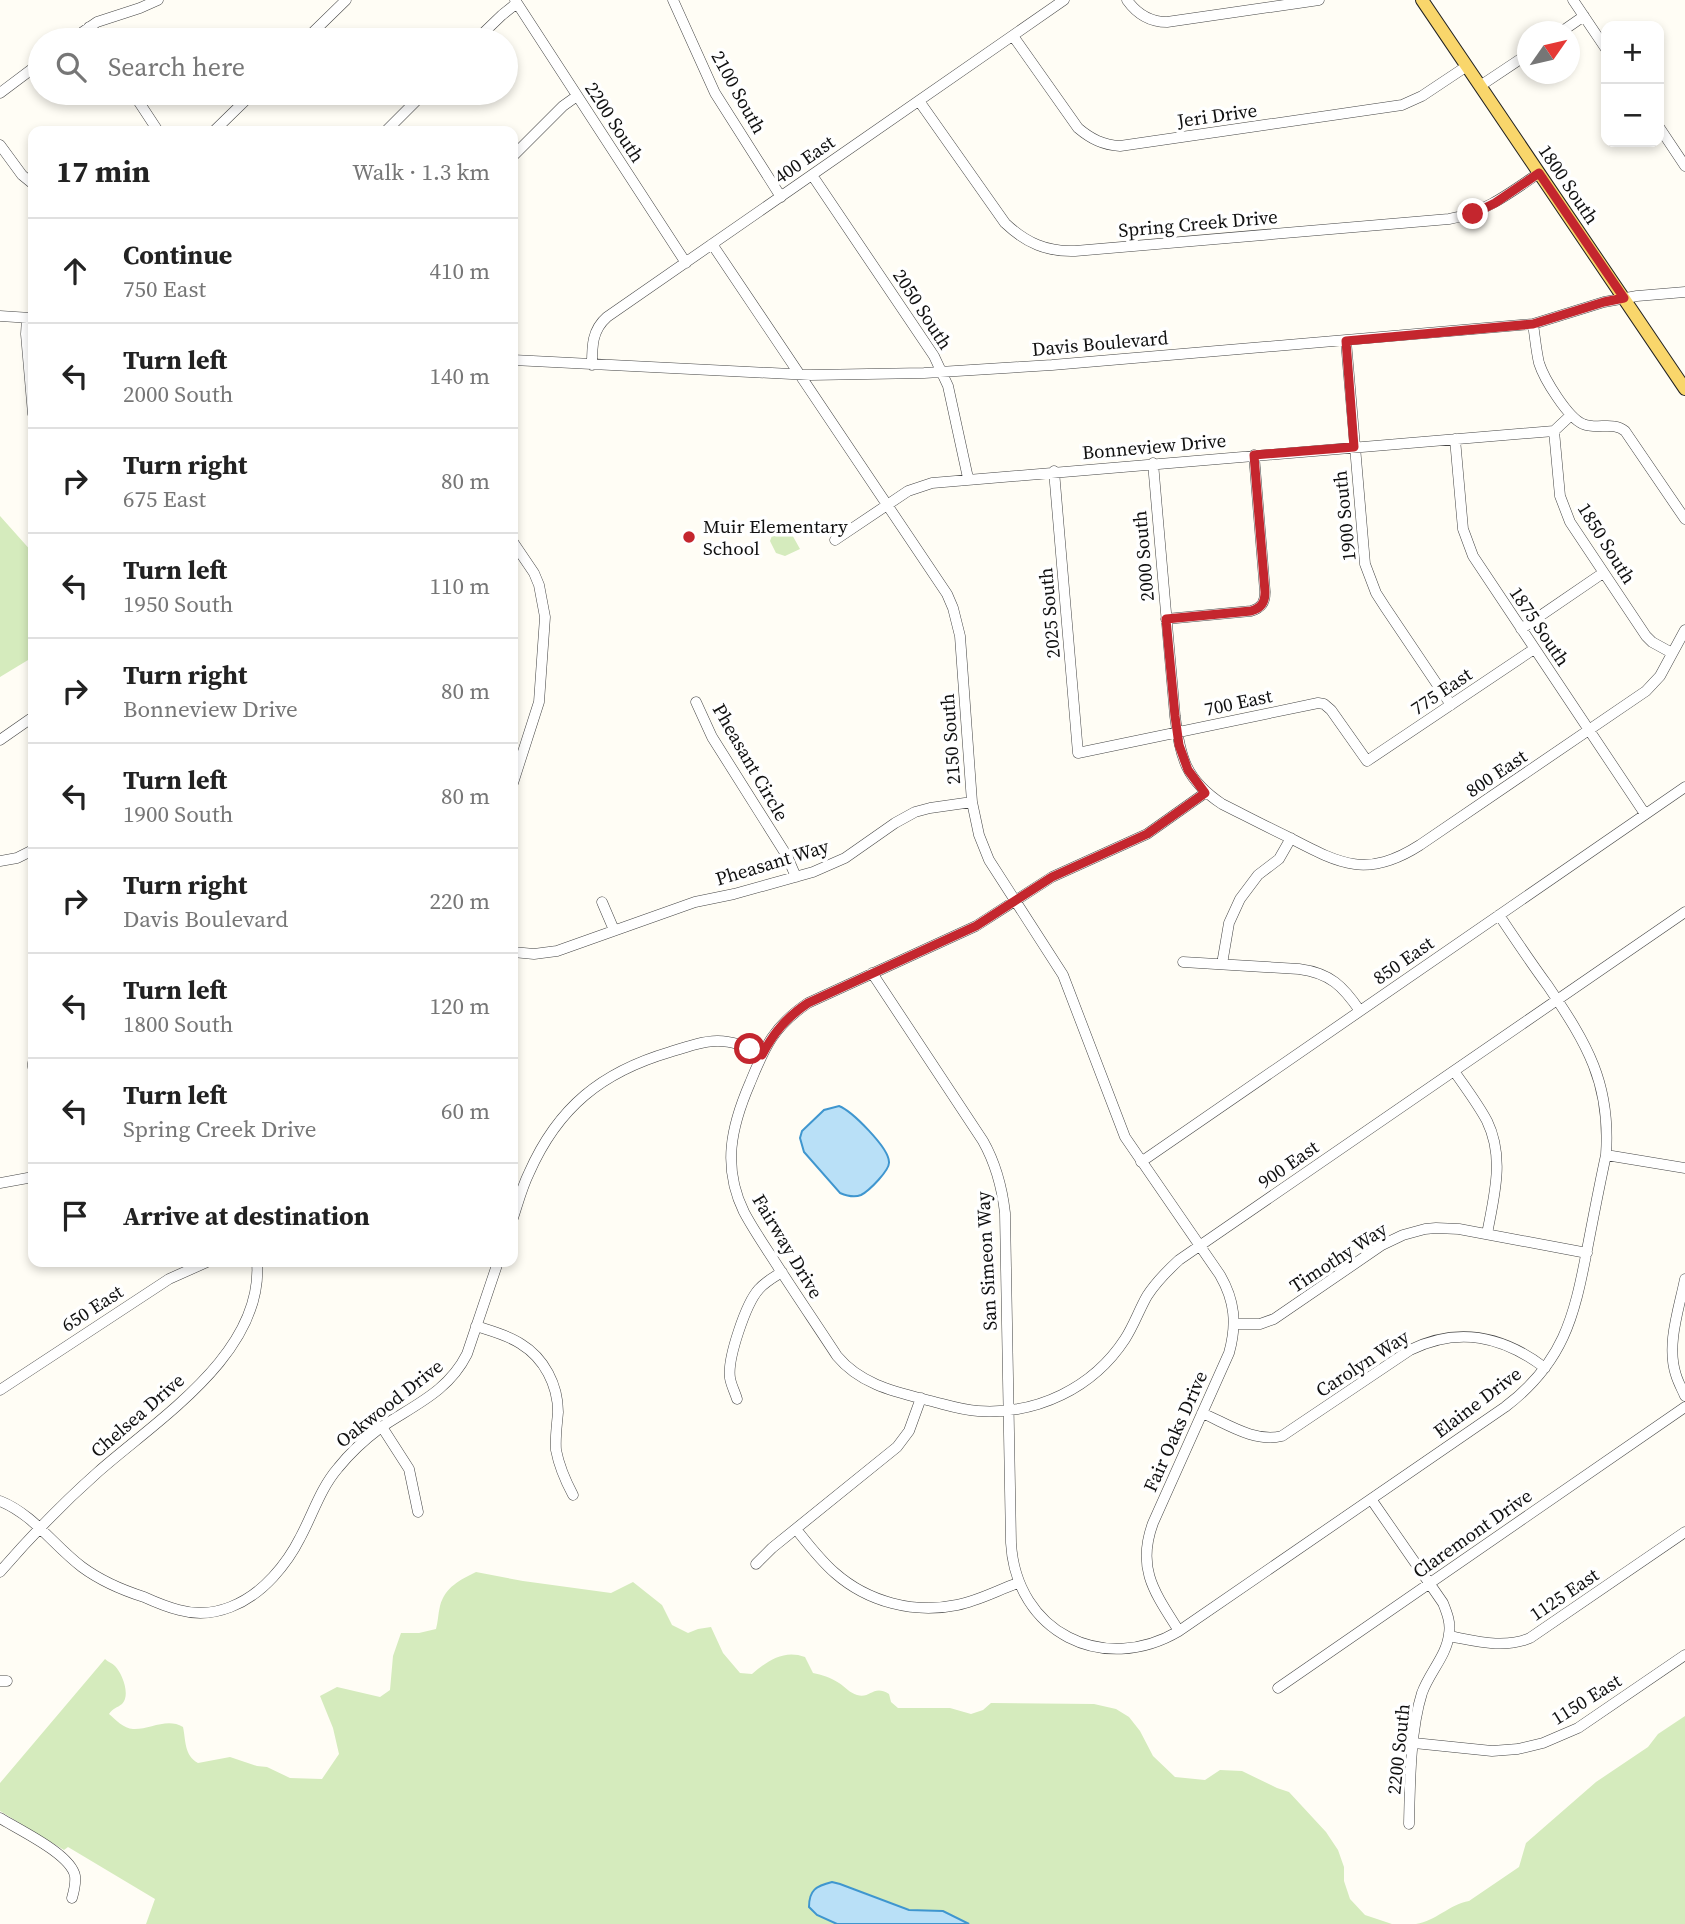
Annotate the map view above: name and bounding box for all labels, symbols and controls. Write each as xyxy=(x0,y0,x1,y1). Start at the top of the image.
north arrow xyxy=(1517,21,1580,84)
map controls xyxy=(1601,21,1664,147)
button: + xyxy=(1601,21,1664,84)
search box xyxy=(28,28,518,105)
street label: 2100 South xyxy=(706,46,772,138)
icon: search xyxy=(52,48,90,86)
text: Search here xyxy=(108,49,245,85)
street label: 2200 South xyxy=(579,77,651,167)
button: − xyxy=(1601,84,1664,147)
street label: Jeri Drive xyxy=(1174,97,1259,134)
street label: 400 East xyxy=(768,128,840,189)
street label: 1800 South xyxy=(1533,139,1605,229)
text: 17 min xyxy=(56,151,150,192)
text: Walk · 1.3 km xyxy=(352,156,490,188)
route end xyxy=(1457,198,1488,229)
street label: Spring Creek Drive xyxy=(1117,203,1279,243)
text: Continue xyxy=(123,237,232,273)
icon: ahead xyxy=(56,252,94,290)
text: 410 m xyxy=(429,255,490,287)
street label: 2050 South xyxy=(887,264,959,354)
text: 750 East xyxy=(123,273,206,305)
street label: Davis Boulevard xyxy=(1031,324,1169,362)
text: Turn left xyxy=(123,342,227,378)
icon: left xyxy=(56,357,94,395)
text: 140 m xyxy=(429,360,490,392)
text: 2000 South xyxy=(123,378,233,410)
street label: Bonneview Drive xyxy=(1081,427,1227,465)
text: Turn right xyxy=(123,447,247,483)
icon: right xyxy=(56,462,94,500)
text: 80 m xyxy=(441,465,490,497)
street label: 1900 South xyxy=(1326,469,1362,563)
text: 675 East xyxy=(123,483,206,515)
street label: 1850 South xyxy=(1572,497,1642,589)
street label: 2000 South xyxy=(1126,510,1160,602)
place label: Muir Elementary School xyxy=(703,513,848,561)
marker: Muir Elementary School xyxy=(681,529,697,545)
text: Turn left xyxy=(123,552,227,588)
icon: left xyxy=(56,567,94,605)
street label: 2025 South xyxy=(1032,567,1066,659)
text: 110 m xyxy=(429,570,490,602)
street label: 1875 South xyxy=(1504,581,1576,671)
text: 1950 South xyxy=(123,588,233,620)
text: Turn right xyxy=(123,657,247,693)
street label: 775 East xyxy=(1405,661,1477,721)
icon: right xyxy=(56,672,94,710)
text: 80 m xyxy=(441,675,490,707)
street label: 700 East xyxy=(1202,682,1275,722)
text: Bonneview Drive xyxy=(123,693,298,725)
street label: 2150 South xyxy=(934,693,966,785)
street label: Pheasant Circle xyxy=(707,699,795,825)
street label: 800 East xyxy=(1460,743,1532,803)
text: Turn left xyxy=(123,762,227,798)
icon: left xyxy=(56,777,94,815)
text: 80 m xyxy=(441,780,490,812)
text: 1900 South xyxy=(123,798,233,830)
street label: Pheasant Way xyxy=(712,832,832,892)
text: Turn right xyxy=(123,867,247,903)
icon: right xyxy=(56,882,94,920)
text: 220 m xyxy=(429,885,490,917)
text: Davis Boulevard xyxy=(123,903,288,935)
street label: 850 East xyxy=(1367,929,1439,990)
text: Turn left xyxy=(123,972,227,1008)
icon: left xyxy=(56,987,94,1025)
text: 120 m xyxy=(429,990,490,1022)
text: 1800 South xyxy=(123,1008,233,1040)
route start xyxy=(734,1033,765,1064)
text: Turn left xyxy=(123,1077,227,1113)
icon: left xyxy=(56,1092,94,1130)
text: 60 m xyxy=(441,1095,490,1127)
text: Spring Creek Drive xyxy=(123,1113,316,1145)
street label: 900 East xyxy=(1252,1133,1324,1194)
street label: Fairway Drive xyxy=(747,1189,829,1303)
street label: San Simeon Way xyxy=(969,1190,1003,1331)
icon: arrive xyxy=(56,1197,94,1235)
text: Arrive at destination xyxy=(123,1198,370,1234)
street label: Timothy Way xyxy=(1284,1216,1392,1298)
street label: 650 East xyxy=(56,1278,128,1338)
street label: Carolyn Way xyxy=(1310,1323,1414,1403)
street label: Oakwood Drive xyxy=(330,1353,448,1453)
street label: Elaine Drive xyxy=(1428,1360,1526,1444)
street label: Fair Oaks Drive xyxy=(1137,1366,1213,1496)
street label: Chelsea Drive xyxy=(85,1367,189,1463)
street label: Claremont Drive xyxy=(1407,1482,1537,1584)
street label: 1125 East xyxy=(1524,1561,1604,1627)
street label: 1150 East xyxy=(1546,1667,1627,1731)
street label: 2200 South xyxy=(1380,1702,1416,1796)

